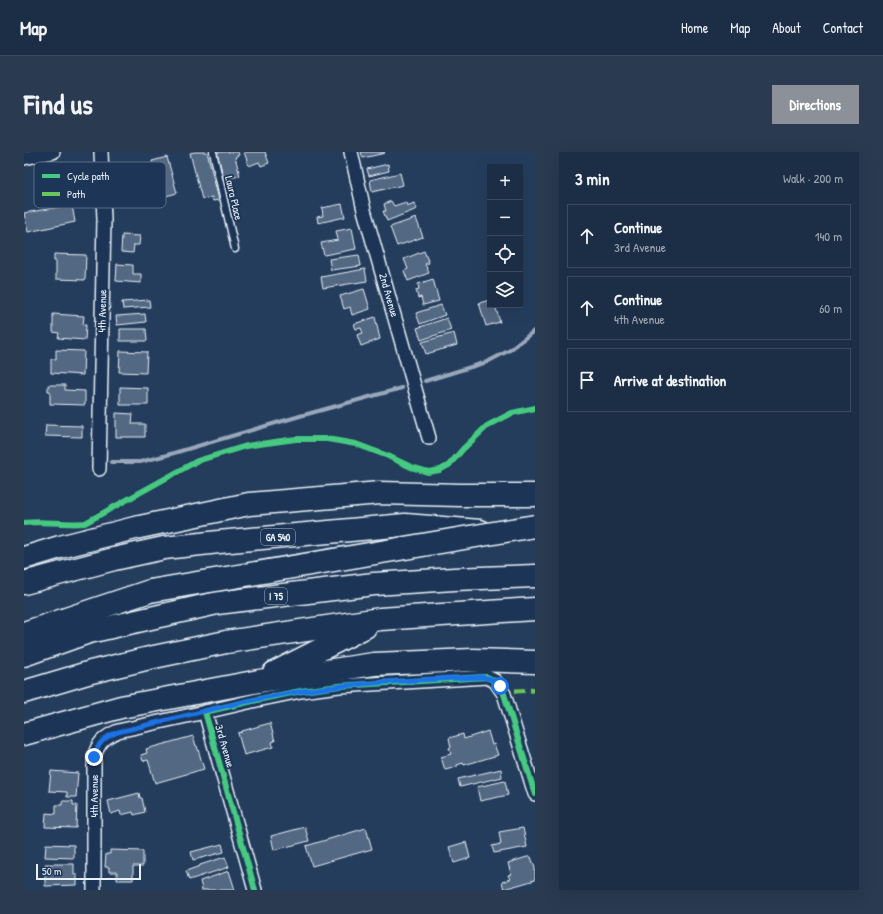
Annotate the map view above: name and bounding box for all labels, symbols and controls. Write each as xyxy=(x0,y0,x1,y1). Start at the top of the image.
text: Map xyxy=(20,15,47,41)
text: Home xyxy=(681,18,708,37)
text: Map xyxy=(730,18,750,37)
text: About xyxy=(772,18,801,37)
text: Contact xyxy=(823,18,863,37)
text: Find us xyxy=(24,85,93,123)
button: Directions xyxy=(772,85,859,124)
legend xyxy=(34,162,166,208)
map controls xyxy=(487,164,523,308)
button: + xyxy=(487,164,523,200)
text: 3 min xyxy=(575,167,610,190)
text: Cycle path xyxy=(67,169,110,183)
text: Walk · 200 m xyxy=(783,169,843,187)
street label: Laura Place xyxy=(222,174,246,222)
text: Path xyxy=(67,187,85,201)
button: − xyxy=(487,200,523,236)
text: Continue xyxy=(614,217,662,238)
icon: ahead xyxy=(576,225,598,247)
text: 140 m xyxy=(815,227,842,245)
button: locate xyxy=(487,236,523,272)
text: 3rd Avenue xyxy=(614,238,666,256)
street label: 2nd Avenue xyxy=(376,272,402,319)
button: layers xyxy=(487,272,523,308)
street label: 4th Avenue xyxy=(95,289,109,333)
text: Continue xyxy=(614,289,662,310)
icon: ahead xyxy=(576,297,598,319)
text: 60 m xyxy=(819,299,842,317)
text: 4th Avenue xyxy=(614,310,665,328)
icon: arrive xyxy=(576,369,598,391)
text: Arrive at destination xyxy=(614,370,726,391)
road number: GA 540 xyxy=(261,529,295,545)
road number: I 75 xyxy=(265,588,287,604)
route start xyxy=(491,677,509,695)
street label: 3rd Avenue xyxy=(212,723,238,770)
route end xyxy=(85,748,103,766)
street label: 4th Avenue xyxy=(87,774,101,817)
scale bar xyxy=(36,862,141,881)
text: 50 m xyxy=(42,864,62,878)

